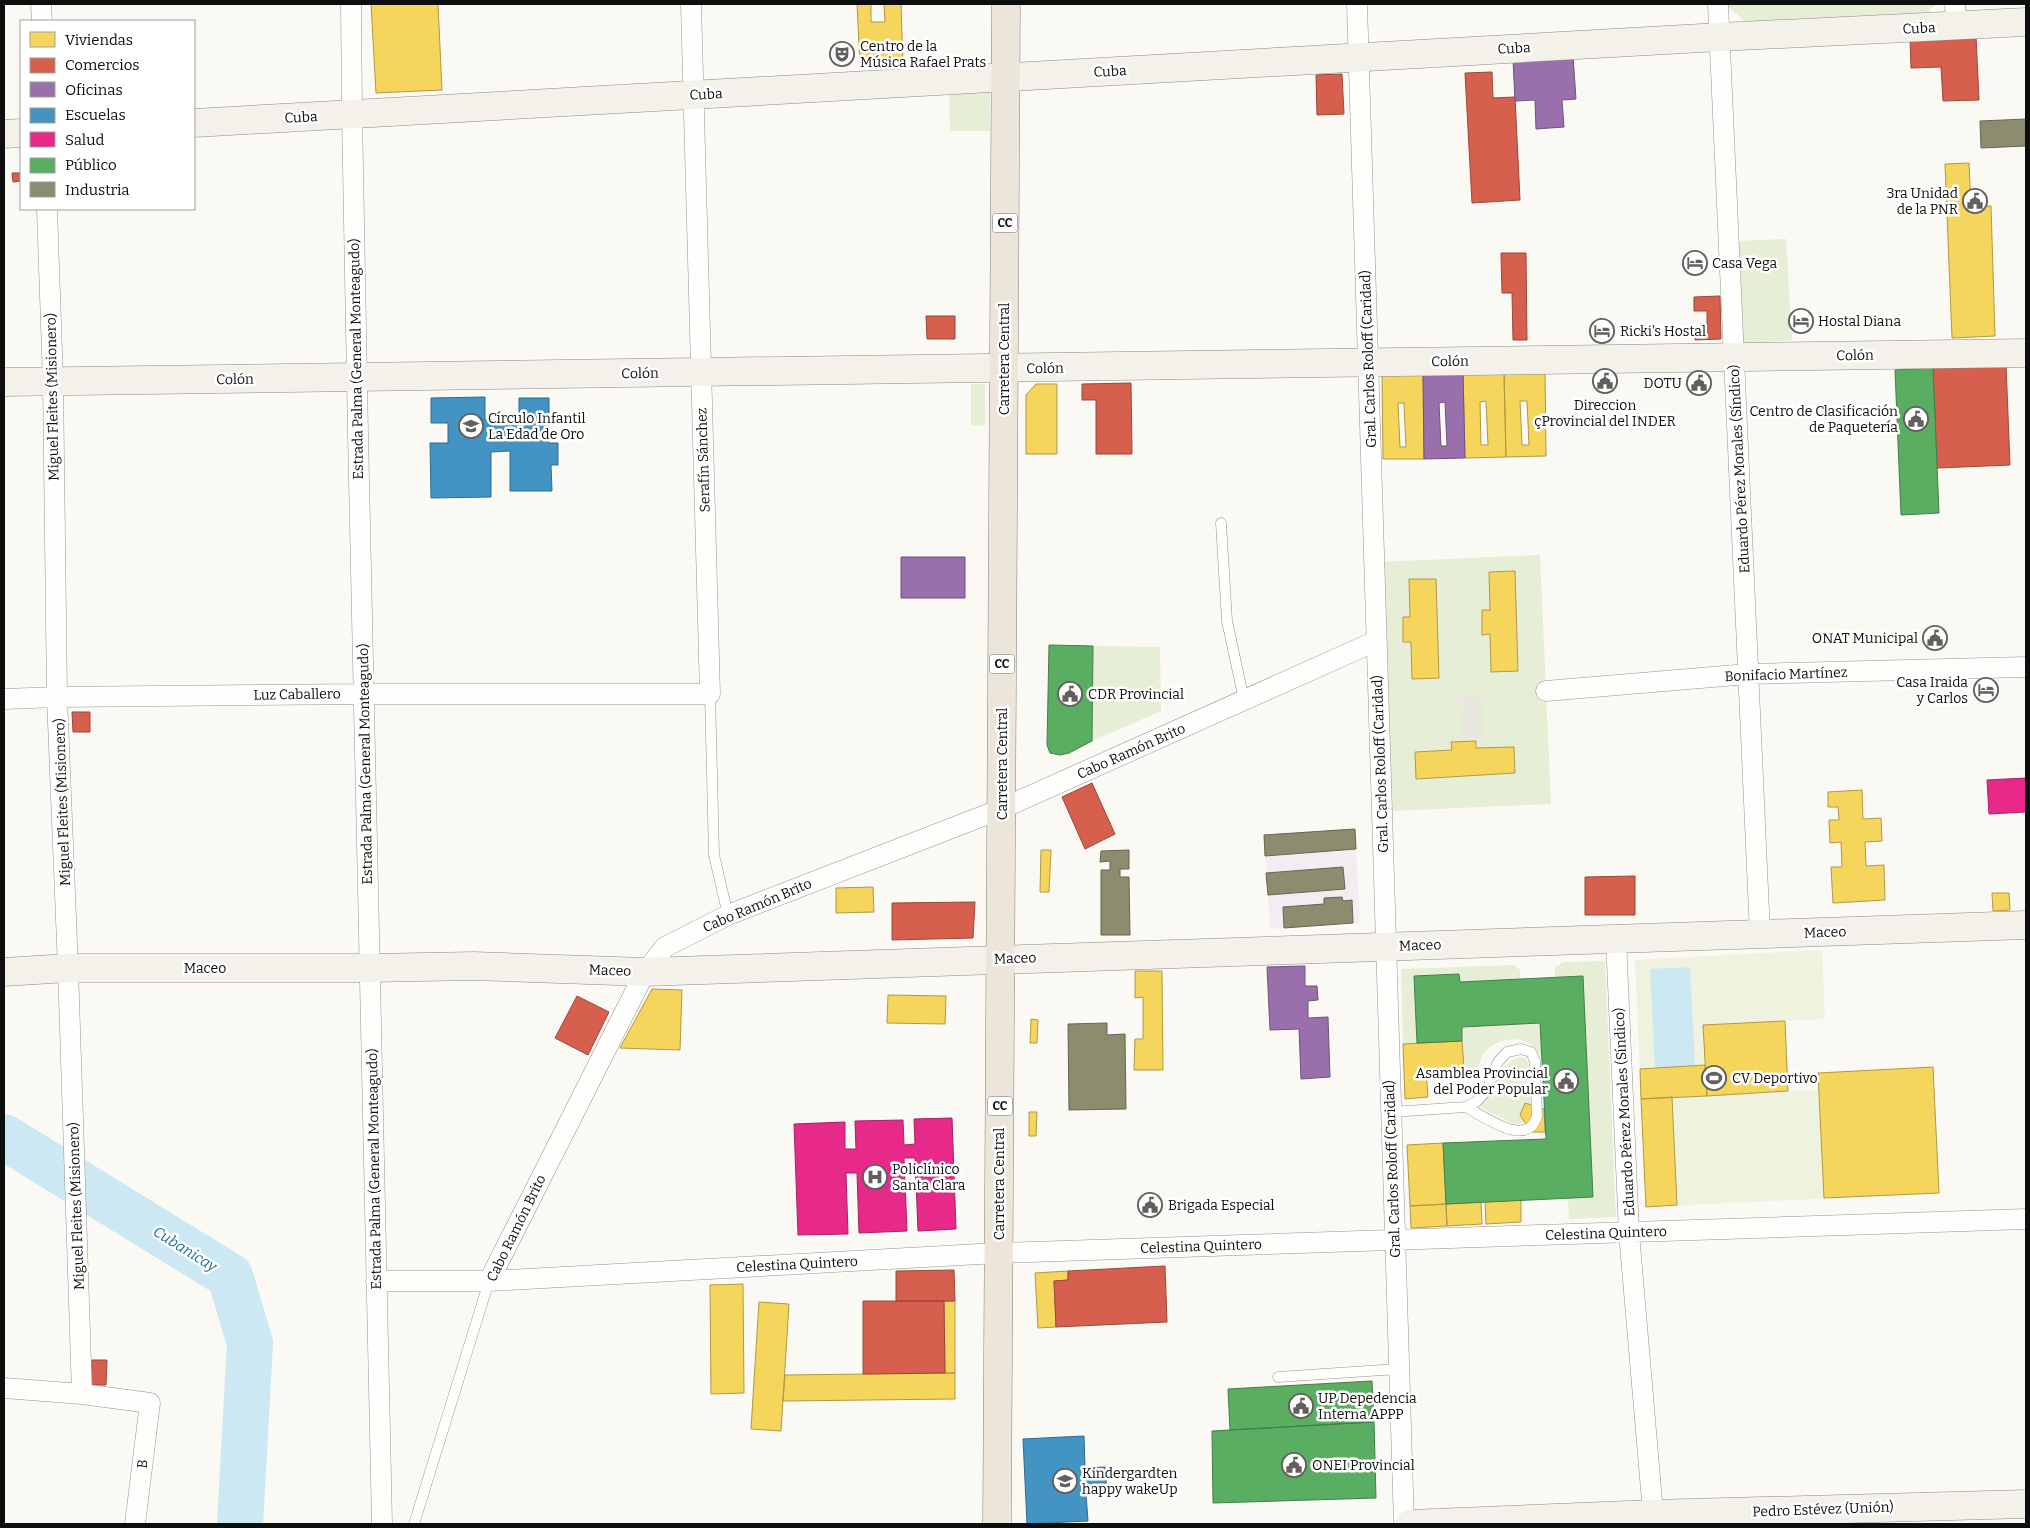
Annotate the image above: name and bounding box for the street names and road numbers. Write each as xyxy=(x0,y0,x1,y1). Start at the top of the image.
street label: Cuba xyxy=(1902,19,1936,38)
street label: Cuba xyxy=(1497,39,1531,58)
street label: Cuba xyxy=(1093,62,1127,81)
street label: Cuba xyxy=(689,85,723,104)
street label: Cuba xyxy=(284,108,318,127)
road number: CC xyxy=(992,214,1018,232)
street label: Estrada Palma (General Monteagudo) xyxy=(346,238,367,480)
street label: Gral. Carlos Roloff (Caridad) xyxy=(1357,270,1380,448)
street label: Carretera Central xyxy=(996,303,1013,415)
street label: Miguel Fleites (Misionero) xyxy=(43,313,62,481)
street label: Colón xyxy=(1836,347,1874,364)
street label: Colón xyxy=(1431,353,1469,370)
street label: Colón xyxy=(1026,360,1064,377)
street label: Eduardo Pérez Morales (Síndico) xyxy=(1726,364,1753,574)
street label: Colón xyxy=(621,365,659,382)
street label: Colón xyxy=(216,371,254,388)
street label: Serafín Sánchez xyxy=(693,407,714,513)
street label: Estrada Palma (General Monteagudo) xyxy=(355,643,376,885)
road number: CC xyxy=(990,654,1014,674)
street label: Bonifacio Martínez xyxy=(1724,664,1848,685)
street label: Gral. Carlos Roloff (Caridad) xyxy=(1369,675,1392,853)
street label: Luz Caballero xyxy=(253,685,341,704)
street label: Carretera Central xyxy=(994,708,1011,820)
street label: Miguel Fleites (Misionero) xyxy=(51,718,74,886)
street label: Cabo Ramón Brito xyxy=(1074,720,1188,783)
street label: Cabo Ramón Brito xyxy=(700,875,814,936)
street label: Maceo xyxy=(1803,923,1847,942)
street label: Maceo xyxy=(1398,936,1442,955)
street label: Maceo xyxy=(993,949,1037,968)
street label: Maceo xyxy=(184,960,226,977)
street label: Maceo xyxy=(588,961,632,980)
street label: Eduardo Pérez Morales (Síndico) xyxy=(1611,1007,1638,1217)
street label: Estrada Palma (General Monteagudo) xyxy=(364,1048,385,1290)
street label: Gral. Carlos Roloff (Caridad) xyxy=(1381,1080,1404,1258)
road number: CC xyxy=(988,1096,1012,1116)
street label: Miguel Fleites (Misionero) xyxy=(65,1122,88,1290)
street label: Carretera Central xyxy=(991,1128,1008,1240)
street label: Cabo Ramón Brito xyxy=(483,1172,550,1284)
street label: Celestina Quintero xyxy=(1545,1223,1667,1244)
street label: Celestina Quintero xyxy=(1140,1236,1262,1257)
street label: Celestina Quintero xyxy=(736,1253,858,1276)
street label: B xyxy=(134,1459,151,1470)
street label: Pedro Estévez (Unión) xyxy=(1752,1499,1894,1520)

